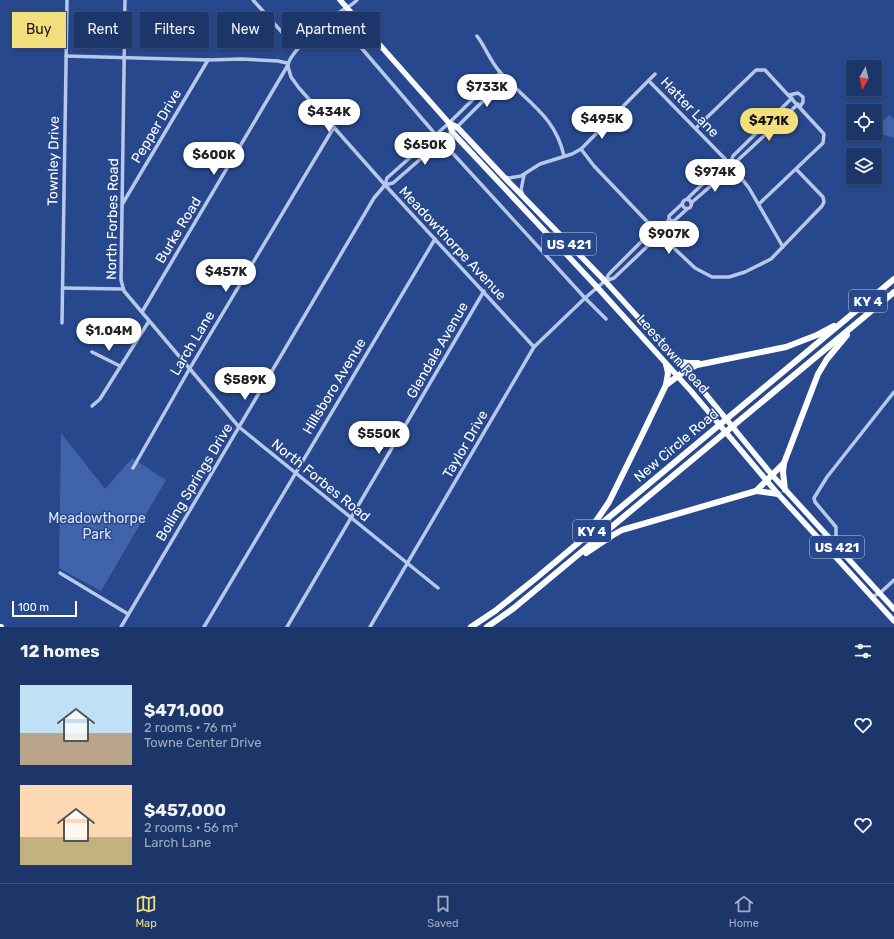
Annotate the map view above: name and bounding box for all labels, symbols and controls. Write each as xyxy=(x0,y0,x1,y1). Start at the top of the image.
chip: Buy xyxy=(12,12,66,48)
chip: Rent xyxy=(74,12,132,48)
chip: Filters xyxy=(140,12,209,48)
chip: New xyxy=(217,12,274,48)
chip: Apartment xyxy=(282,12,380,48)
north arrow xyxy=(846,60,882,96)
map controls xyxy=(846,60,882,184)
pin: $733K xyxy=(459,74,515,108)
street label: Hatter Lane xyxy=(657,74,723,141)
text: $733K xyxy=(466,79,508,94)
street label: Pepper Drive xyxy=(128,86,185,166)
pin: $434K xyxy=(301,99,357,133)
text: $434K xyxy=(307,104,351,119)
button: locate xyxy=(846,104,882,140)
pin: $495K xyxy=(574,106,630,140)
pin: $471K xyxy=(741,108,797,142)
text: $495K xyxy=(581,111,623,126)
text: $471K xyxy=(749,113,789,128)
street label: Townley Drive xyxy=(44,116,63,206)
pin: $650K xyxy=(397,132,453,166)
text: $650K xyxy=(403,137,447,152)
pin: $600K xyxy=(186,142,242,176)
text: $600K xyxy=(192,147,236,162)
button: layers xyxy=(846,148,882,184)
street label: North Forbes Road xyxy=(103,158,122,280)
pin: $974K xyxy=(687,159,743,193)
text: $974K xyxy=(694,164,736,179)
street label: Meadowthorpe Avenue xyxy=(395,183,510,304)
street label: Burke Road xyxy=(152,194,205,267)
pin: $907K xyxy=(641,221,697,255)
text: $907K xyxy=(648,226,690,241)
road number: US 421 xyxy=(542,233,596,255)
pin: $457K xyxy=(198,259,254,293)
text: $457K xyxy=(205,264,247,279)
road number: KY 4 xyxy=(849,290,887,312)
street label: Glendale Avenue xyxy=(403,299,472,402)
street label: Larch Lane xyxy=(166,308,218,379)
street label: Leestown Road xyxy=(633,311,712,397)
pin: $1.04M xyxy=(76,318,142,352)
text: $1.04M xyxy=(85,323,133,338)
street label: Hillsboro Avenue xyxy=(299,335,370,437)
pin: $589K xyxy=(217,367,273,401)
text: $589K xyxy=(224,372,266,387)
street label: New Circle Road xyxy=(631,405,722,486)
street label: Taylor Drive xyxy=(439,407,492,481)
street label: Boiling Springs Drive xyxy=(152,420,236,544)
pin: $550K xyxy=(351,421,407,455)
text: $550K xyxy=(358,426,400,441)
street label: North Forbes Road xyxy=(268,435,373,525)
park label: Meadowthorpe Park xyxy=(48,510,146,543)
road number: KY 4 xyxy=(573,520,611,542)
road number: US 421 xyxy=(810,536,864,558)
scale bar xyxy=(12,599,77,618)
text: 100 m xyxy=(18,601,49,614)
icon: filters xyxy=(852,640,874,662)
text: 12 homes xyxy=(20,641,100,661)
text: $471,000 xyxy=(144,700,224,720)
icon: home xyxy=(52,701,100,749)
icon: heart xyxy=(852,714,874,736)
text: 2 rooms · 76 m² xyxy=(144,720,237,735)
text: Towne Center Drive xyxy=(144,735,262,750)
text: $457,000 xyxy=(144,800,226,820)
icon: home xyxy=(52,801,100,849)
icon: heart xyxy=(852,814,874,836)
text: 2 rooms · 56 m² xyxy=(144,820,238,835)
text: Larch Lane xyxy=(144,835,211,850)
tab: Map xyxy=(135,893,157,930)
tab: Saved xyxy=(427,893,459,930)
tab: Home xyxy=(729,893,759,930)

